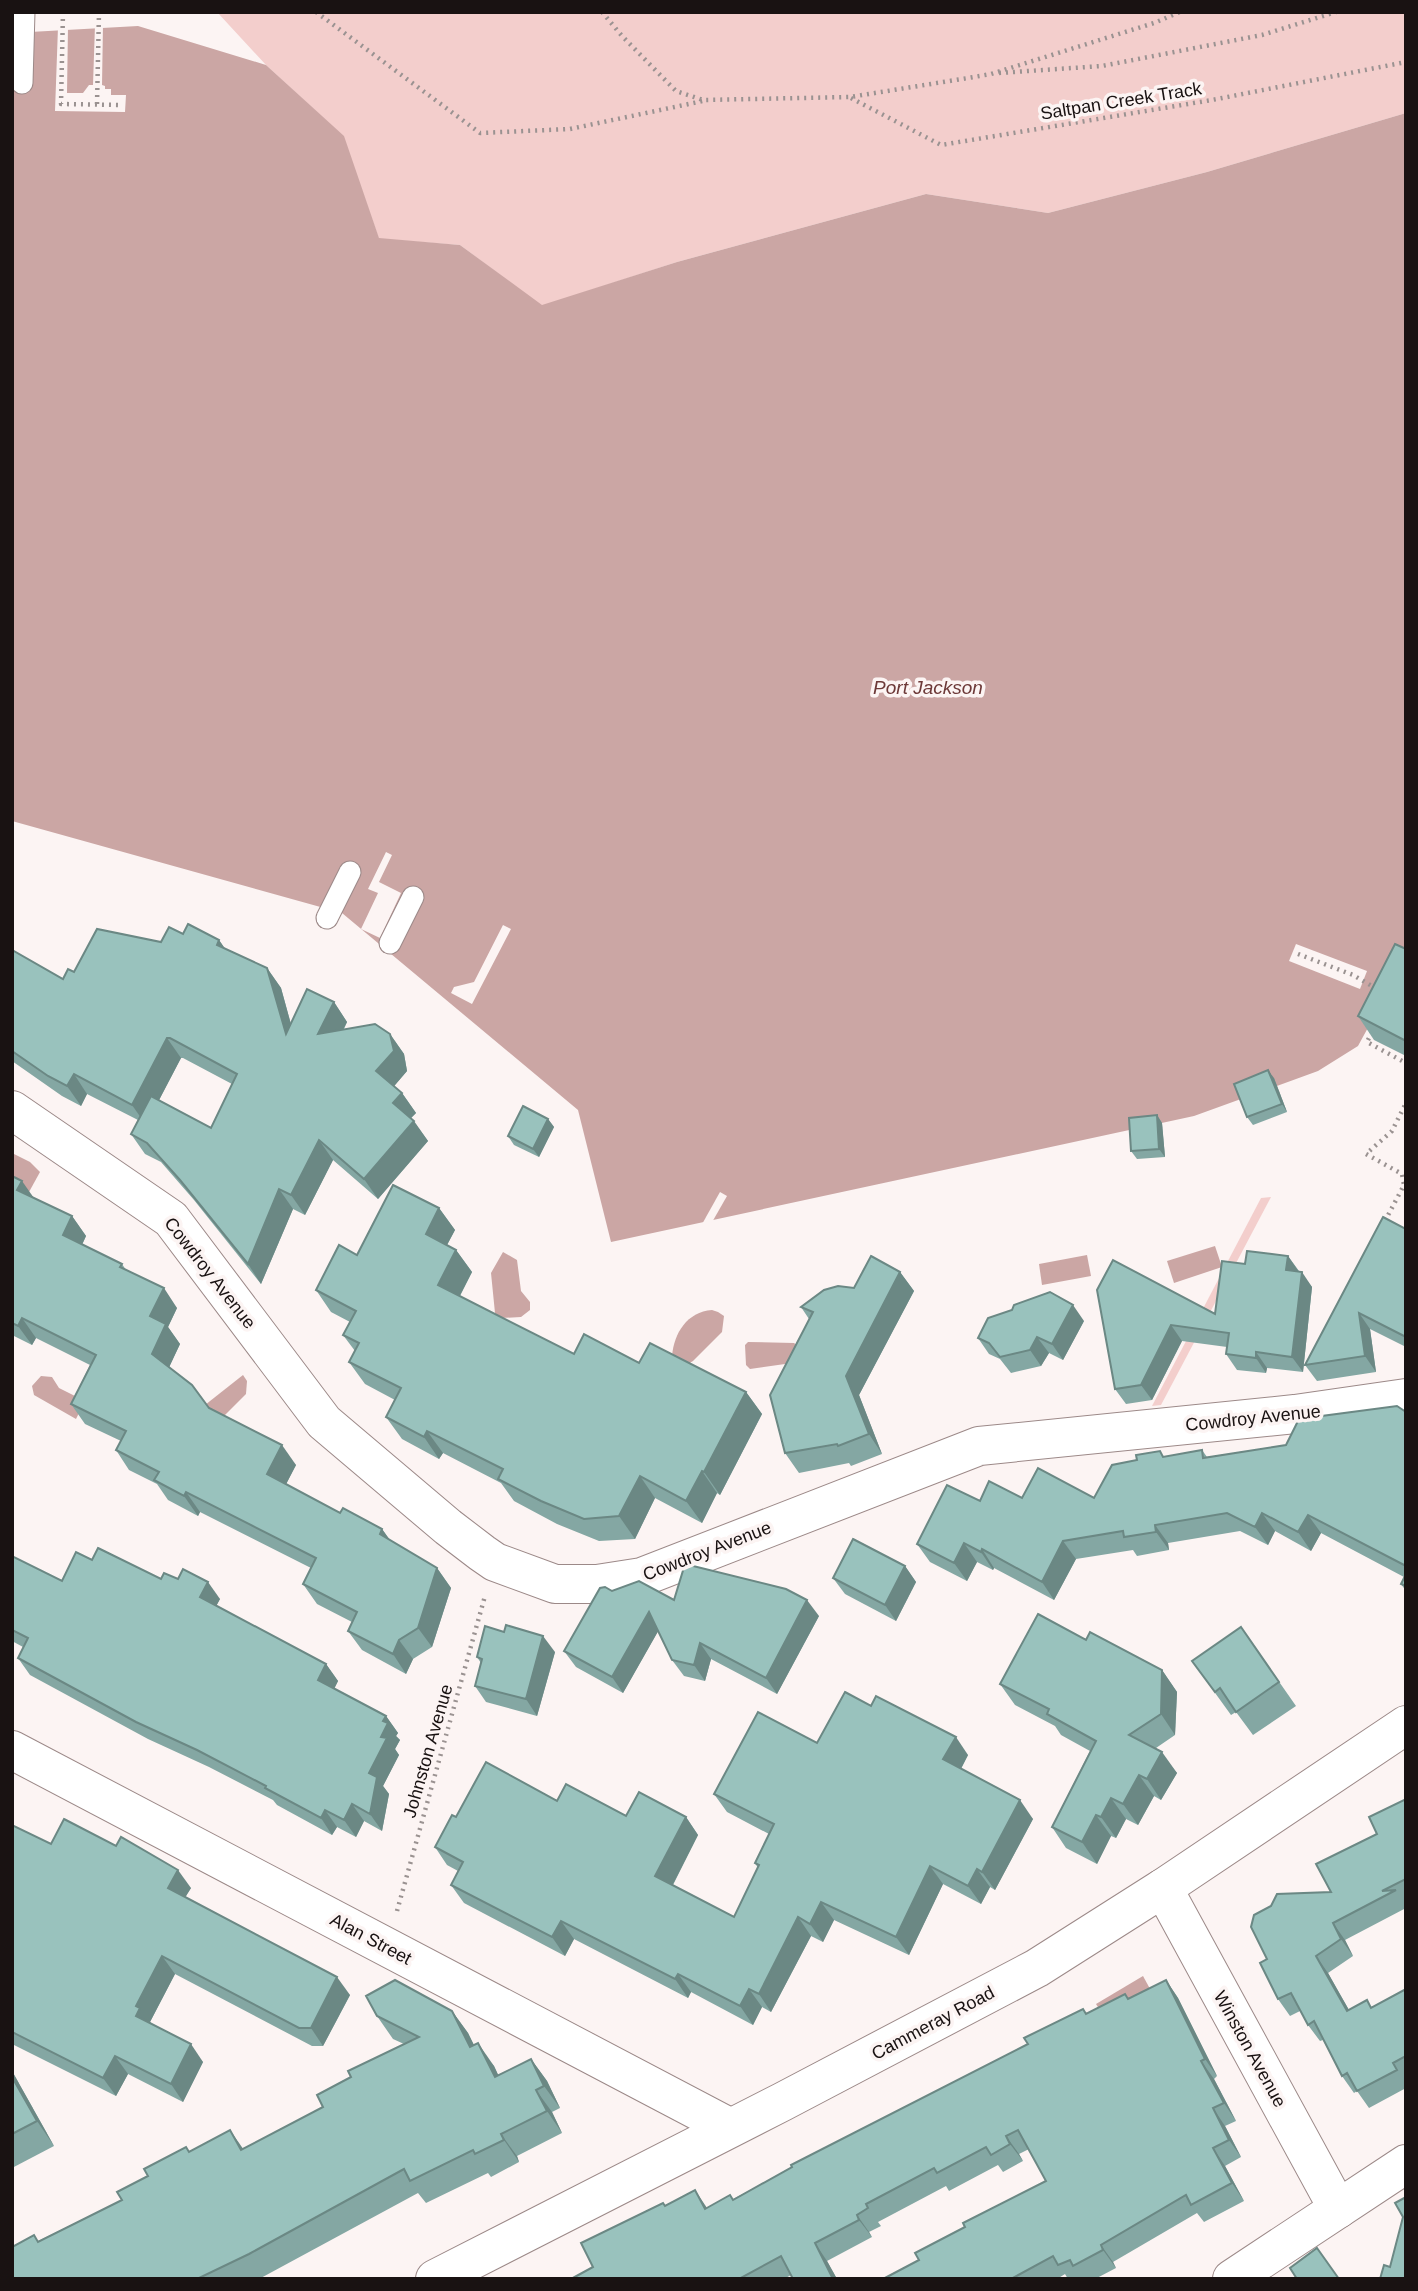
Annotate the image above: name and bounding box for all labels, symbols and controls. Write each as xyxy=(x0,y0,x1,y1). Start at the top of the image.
street label: Saltpan Creek Track xyxy=(1039,78,1204,124)
water label: Port Jackson xyxy=(873,677,983,698)
street label: Cowdroy Avenue xyxy=(160,1213,260,1333)
street label: Cowdroy Avenue xyxy=(1184,1401,1322,1435)
street label: Cowdroy Avenue xyxy=(640,1517,774,1585)
street label: Johnston Avenue xyxy=(399,1682,457,1820)
street label: Alan Street xyxy=(327,1909,415,1969)
street label: Cammeray Road xyxy=(868,1982,998,2064)
street label: Winston Avenue xyxy=(1210,1987,1290,2111)

